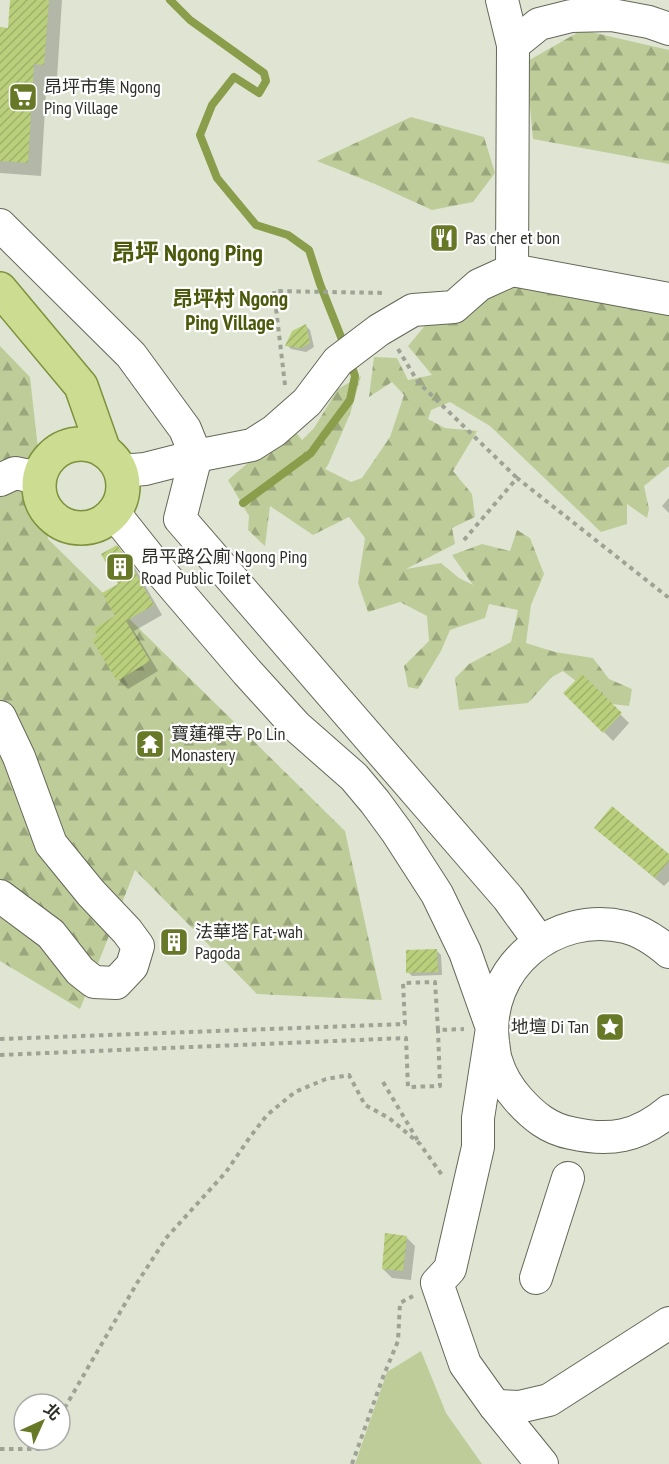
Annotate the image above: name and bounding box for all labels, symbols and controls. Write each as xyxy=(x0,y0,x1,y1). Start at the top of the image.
place label: 昂坪市集 Ngong Ping Village xyxy=(44,75,161,119)
supermarket icon: 昂坪市集 Ngong Ping Village xyxy=(7,81,39,113)
restaurant icon: Pas cher et bon xyxy=(428,222,460,254)
place label: Pas cher et bon xyxy=(465,226,560,249)
district label: 昂坪 Ngong Ping xyxy=(111,237,263,268)
district label: 昂坪村 Ngong Ping Village xyxy=(172,285,288,336)
place label: 昂平路公廁 Ngong Ping Road Public Toilet xyxy=(141,545,307,589)
building icon: 昂平路公廁 Ngong Ping Road Public Toilet xyxy=(104,551,136,583)
place label: 寶蓮禪寺 Po Lin Monastery xyxy=(171,722,285,766)
temple icon: 寶蓮禪寺 Po Lin Monastery xyxy=(134,728,166,760)
place label: 法華塔 Fat-wah Pagoda xyxy=(195,920,303,964)
building icon: 法華塔 Fat-wah Pagoda xyxy=(158,926,190,958)
place icon: 地壇 Di Tan xyxy=(594,1011,626,1043)
place label: 地壇 Di Tan xyxy=(511,1015,589,1038)
north arrow xyxy=(12,1392,72,1452)
text: 北 xyxy=(40,1399,65,1424)

